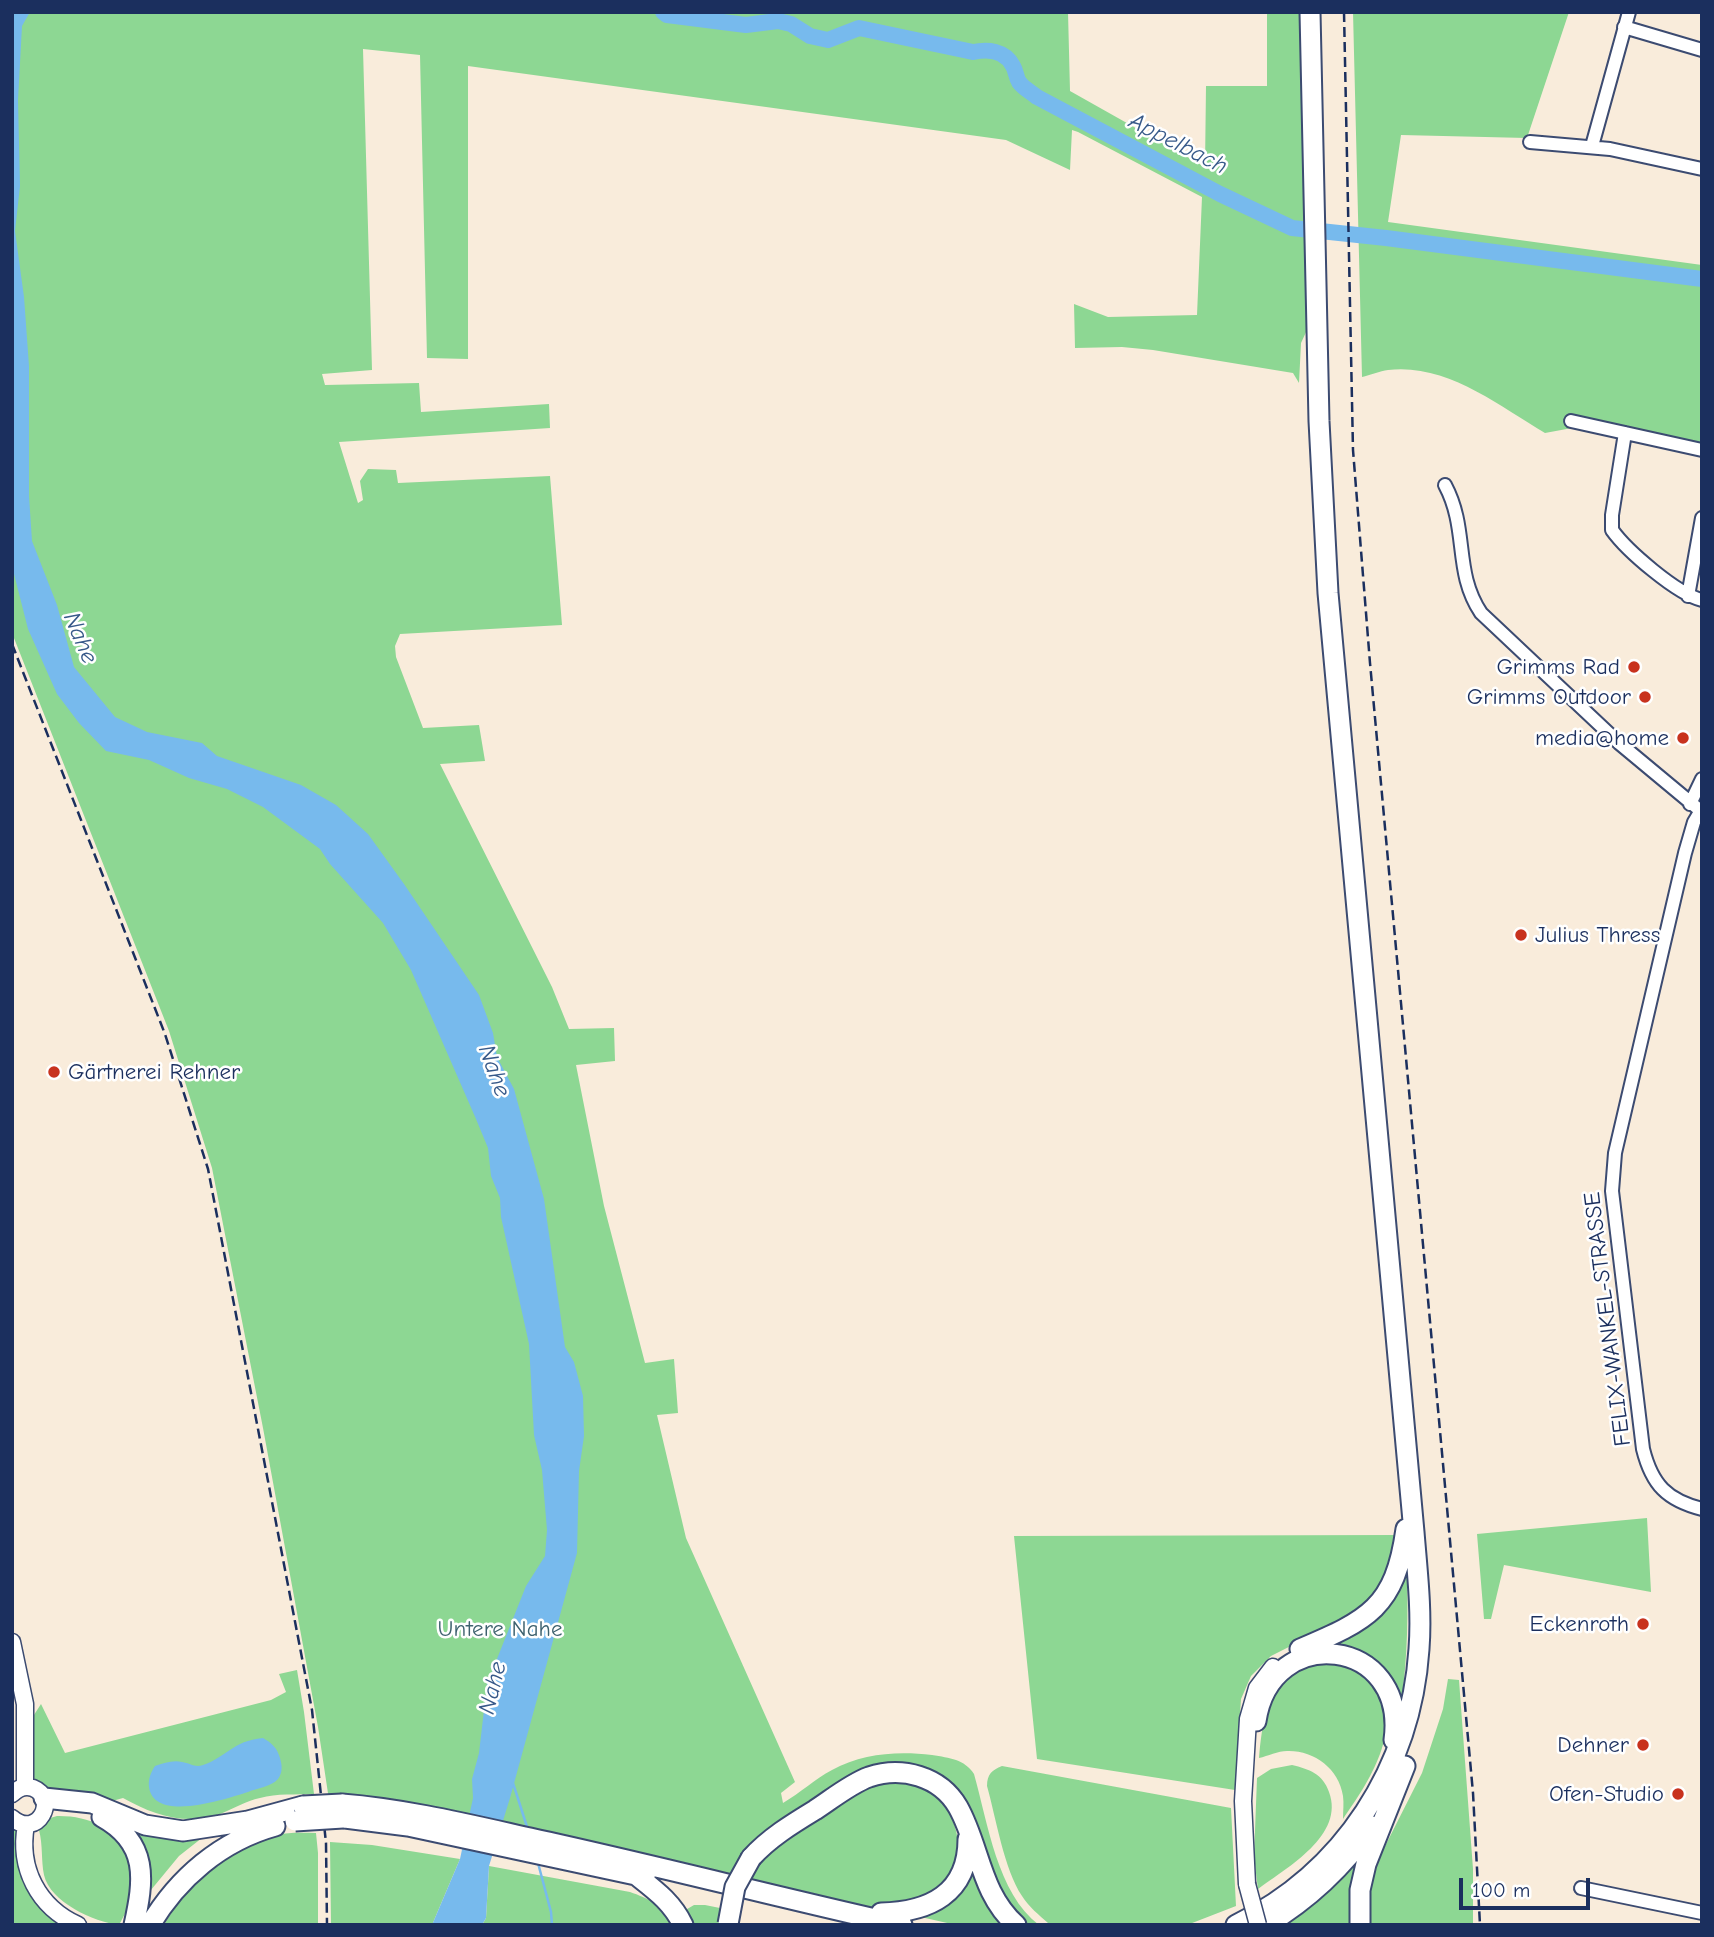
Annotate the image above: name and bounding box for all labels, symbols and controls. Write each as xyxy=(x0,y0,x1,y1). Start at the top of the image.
water label: Appelbach xyxy=(1124,107,1232,181)
water label: Nahe xyxy=(56,608,104,668)
place label: Grimms Rad xyxy=(1496,653,1620,681)
marker: Grimms Rad xyxy=(1626,659,1642,675)
place label: Grimms Outdoor xyxy=(1467,683,1631,711)
marker: Grimms Outdoor xyxy=(1637,689,1653,705)
place label: media@home xyxy=(1535,724,1669,752)
marker: media@home xyxy=(1675,730,1691,746)
place label: Julius Thress xyxy=(1535,921,1660,949)
marker: Julius Thress xyxy=(1513,927,1529,943)
water label: Nahe xyxy=(471,1041,517,1101)
place label: Gärtnerei Rehner xyxy=(68,1058,240,1086)
marker: Gärtnerei Rehner xyxy=(46,1064,62,1080)
street label: FELIX-WANKEL-STRASSE xyxy=(1579,1190,1637,1448)
place label: Eckenroth xyxy=(1530,1610,1629,1638)
park label: Untere Nahe xyxy=(438,1615,562,1643)
marker: Eckenroth xyxy=(1635,1616,1651,1632)
water label: Nahe xyxy=(473,1659,513,1717)
place label: Dehner xyxy=(1557,1731,1629,1759)
marker: Dehner xyxy=(1635,1737,1651,1753)
place label: Ofen-Studio xyxy=(1549,1780,1664,1808)
marker: Ofen-Studio xyxy=(1670,1786,1686,1802)
scale bar xyxy=(1462,1864,1593,1908)
text: 100 m xyxy=(1472,1878,1530,1902)

